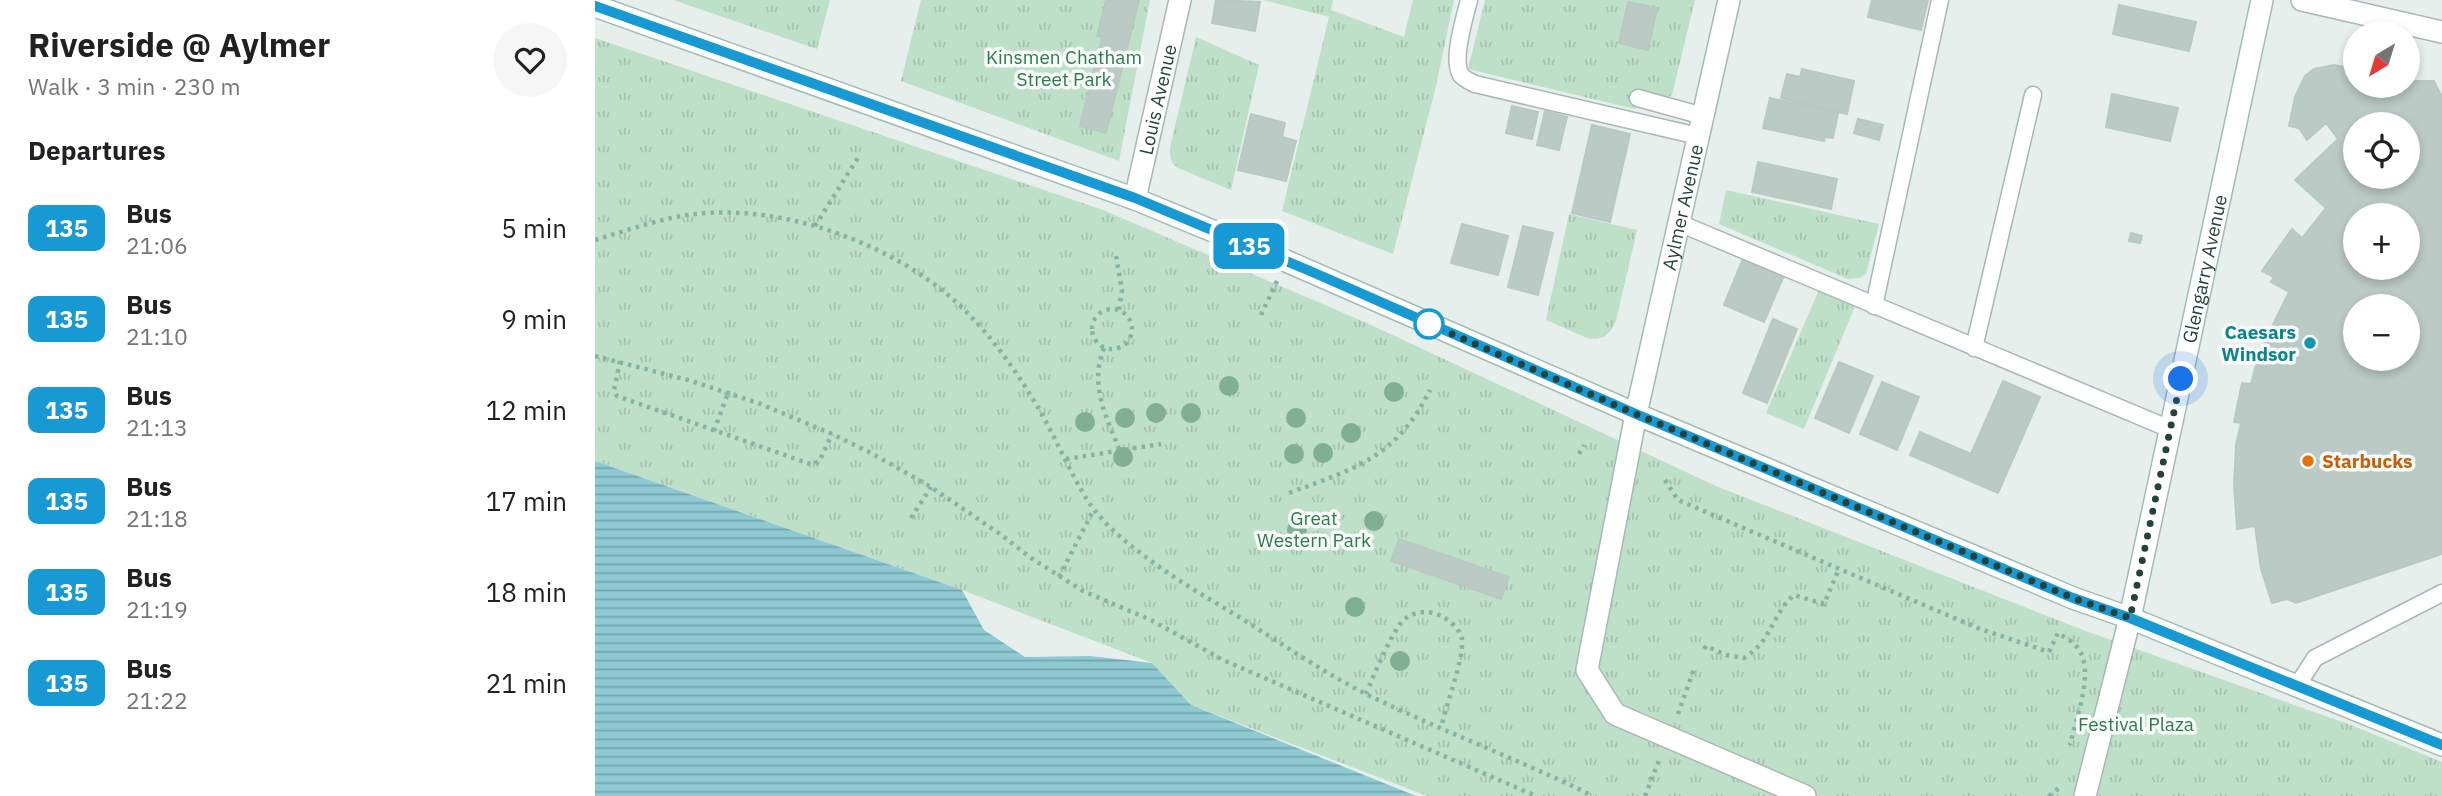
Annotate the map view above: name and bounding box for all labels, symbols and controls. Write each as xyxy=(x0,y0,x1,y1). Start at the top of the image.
north arrow xyxy=(2343,21,2420,98)
map controls xyxy=(2343,21,2420,371)
text: Riverside @ Aylmer xyxy=(28,23,330,66)
button: heart xyxy=(493,23,567,97)
street label: Louis Avenue xyxy=(1133,42,1182,157)
park label: Kinsmen Chatham Street Park xyxy=(986,45,1142,91)
text: Walk · 3 min · 230 m xyxy=(28,71,241,101)
button: locate xyxy=(2343,112,2420,189)
text: Departures xyxy=(28,133,166,167)
street label: Aylmer Avenue xyxy=(1657,142,1708,272)
street label: Glengarry Avenue xyxy=(2177,192,2232,345)
text: Bus xyxy=(126,196,172,230)
button: + xyxy=(2343,203,2420,280)
text: 5 min xyxy=(501,211,567,245)
text: 135 xyxy=(45,212,88,244)
line badge: 135 xyxy=(1209,223,1289,269)
text: 21:06 xyxy=(126,230,188,260)
text: 135 xyxy=(1227,230,1271,262)
text: Bus xyxy=(126,287,172,321)
button: − xyxy=(2343,294,2420,371)
text: 9 min xyxy=(501,302,567,336)
text: 135 xyxy=(45,303,88,335)
unlabelled marker xyxy=(1414,309,1444,339)
place label: Caesars Windsor xyxy=(2221,320,2296,366)
text: 21:10 xyxy=(126,321,188,351)
marker: Caesars Windsor xyxy=(2302,335,2318,351)
your location xyxy=(2163,361,2198,396)
text: Bus xyxy=(126,378,172,412)
text: 12 min xyxy=(486,393,567,427)
text: 135 xyxy=(45,394,88,426)
text: 21:13 xyxy=(126,412,188,442)
place label: Starbucks xyxy=(2322,449,2413,473)
marker: Starbucks xyxy=(2300,453,2316,469)
text: Bus xyxy=(126,469,172,503)
text: 17 min xyxy=(486,484,567,518)
text: 135 xyxy=(45,485,88,517)
text: 21:18 xyxy=(126,503,188,533)
park label: Great Western Park xyxy=(1257,506,1371,552)
text: Bus xyxy=(126,560,172,594)
text: 18 min xyxy=(486,575,567,609)
text: 135 xyxy=(45,576,88,608)
text: 21:19 xyxy=(126,594,188,624)
text: Bus xyxy=(126,651,172,685)
text: 21 min xyxy=(486,666,567,700)
text: 135 xyxy=(45,667,88,699)
text: 21:22 xyxy=(126,685,188,715)
park label: Festival Plaza xyxy=(2078,712,2194,736)

